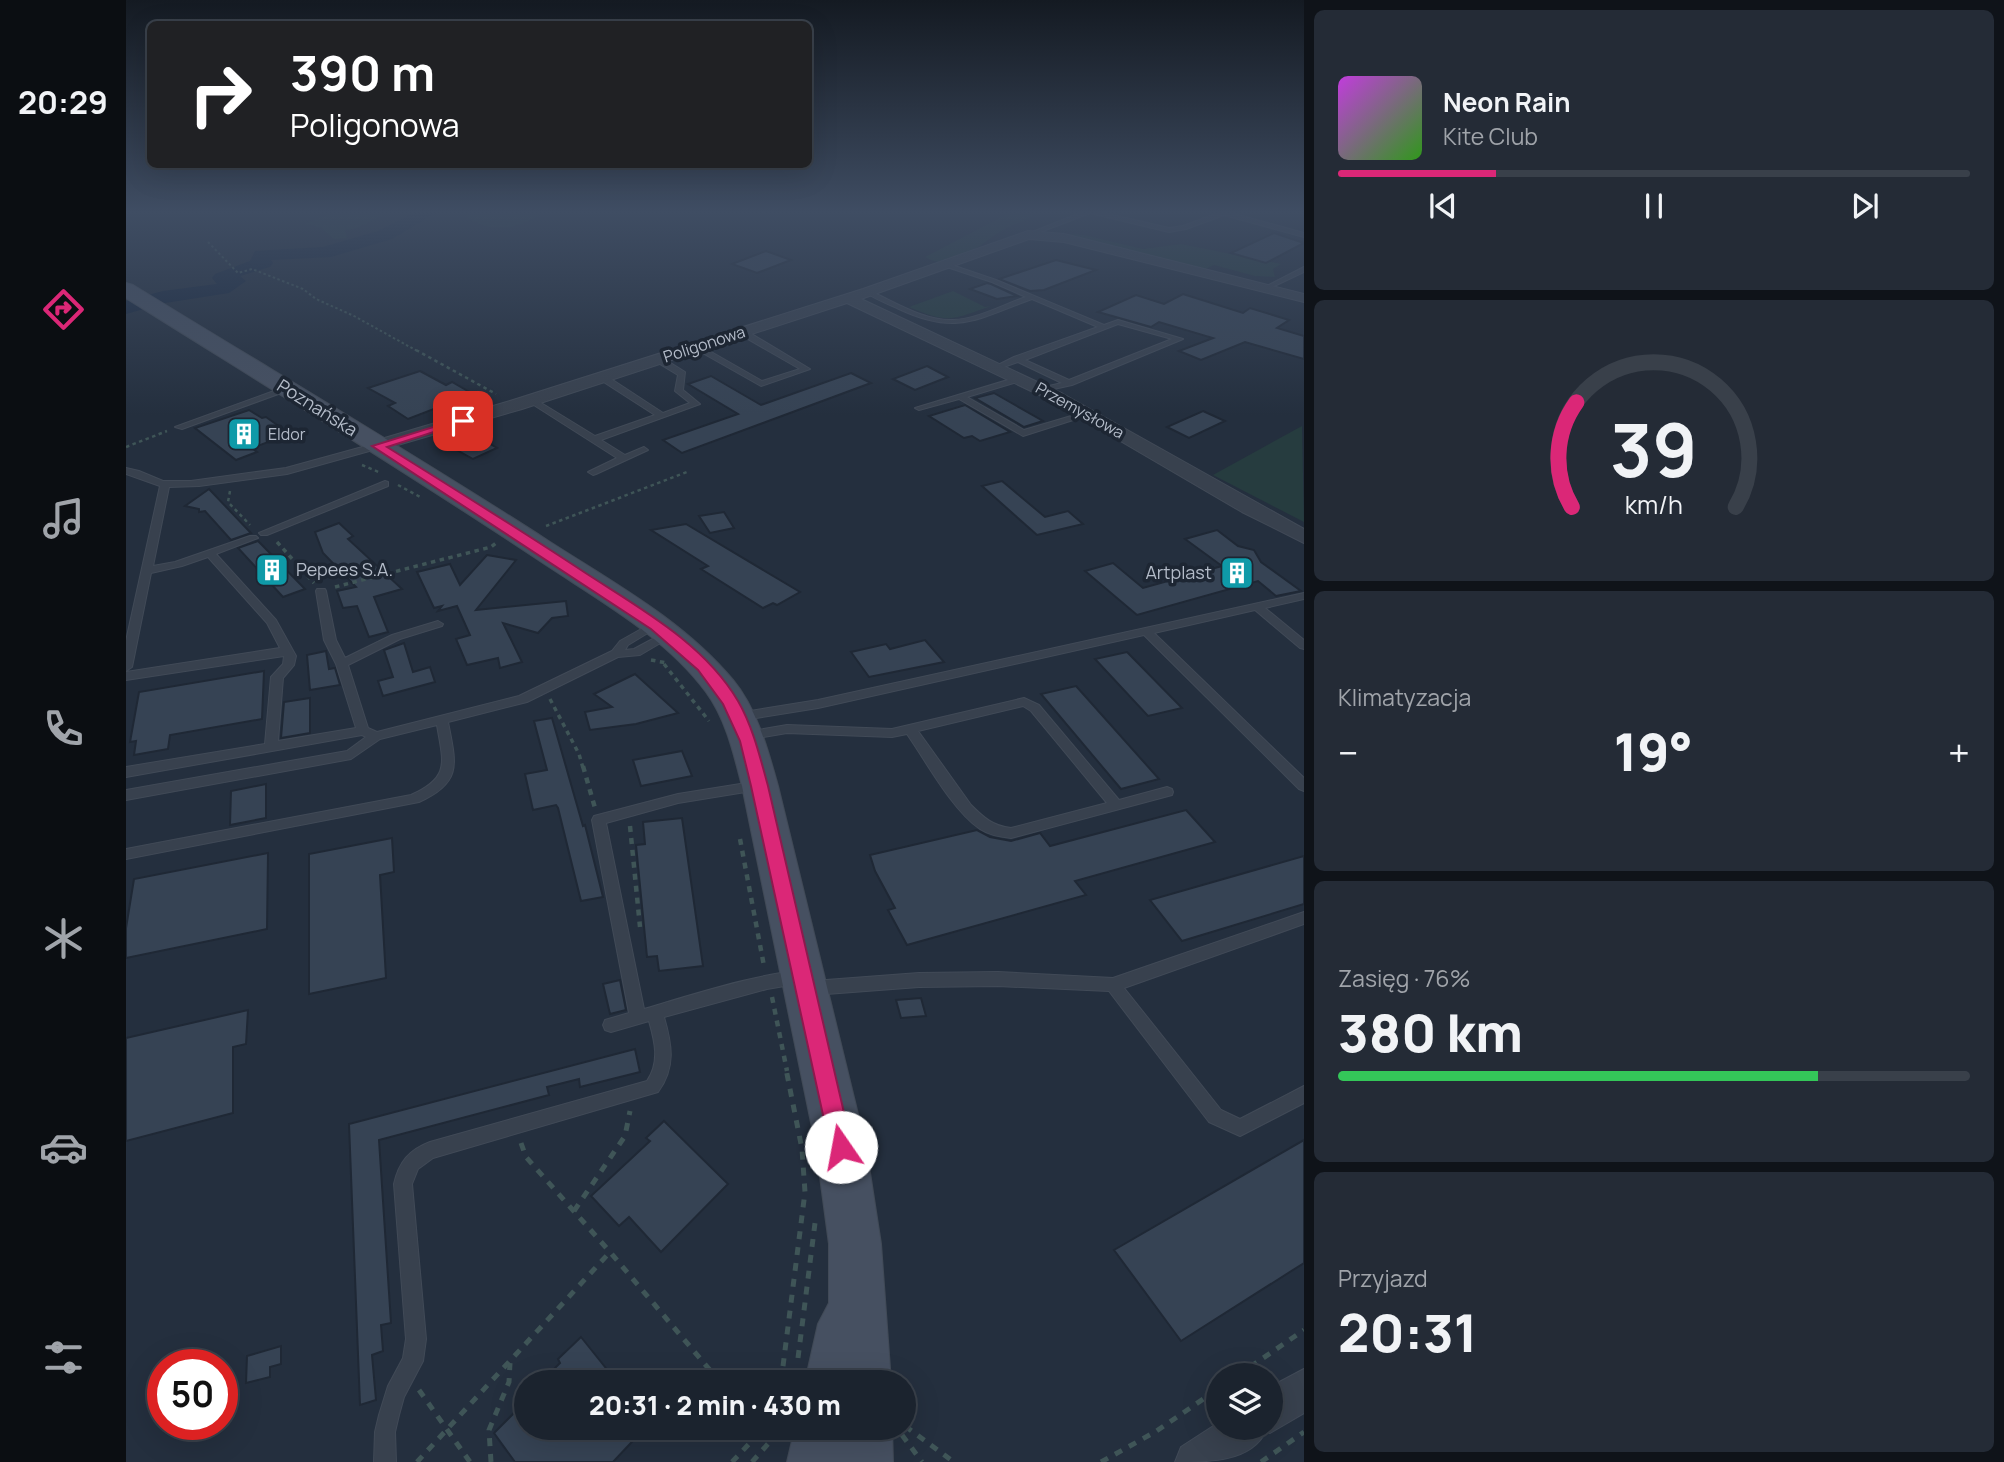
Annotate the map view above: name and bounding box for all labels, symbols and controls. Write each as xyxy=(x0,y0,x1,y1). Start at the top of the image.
text: 390 m xyxy=(290,39,435,106)
icon: right xyxy=(175,49,266,140)
text: 20:29 xyxy=(18,80,108,124)
text: Neon Rain xyxy=(1443,84,1571,120)
text: Poligonowa xyxy=(290,103,460,147)
text: Kite Club xyxy=(1443,120,1538,152)
icon: previous xyxy=(1424,187,1462,225)
icon: pause xyxy=(1635,187,1673,225)
icon: next xyxy=(1846,187,1884,225)
icon: directions xyxy=(39,285,88,334)
street label: Poligonowa xyxy=(660,320,748,368)
street label: Poznańska xyxy=(273,373,362,441)
street label: Przemysłowa xyxy=(1032,377,1128,443)
pin xyxy=(433,391,493,451)
text: 39 xyxy=(1610,399,1698,499)
icon: arrive xyxy=(444,402,482,440)
building icon: Eldor xyxy=(225,415,263,453)
place label: Eldor xyxy=(268,423,306,445)
text: km/h xyxy=(1625,486,1683,521)
icon: music xyxy=(39,494,88,543)
building icon: Pepees S.A. xyxy=(253,551,291,589)
building icon: Artplast xyxy=(1218,554,1256,592)
place label: Pepees S.A. xyxy=(296,557,393,581)
place label: Artplast xyxy=(1145,560,1212,584)
text: Klimatyzacja xyxy=(1338,681,1471,713)
icon: phone xyxy=(39,704,88,753)
text: 19° xyxy=(1614,716,1693,787)
text: − xyxy=(1338,726,1359,778)
text: + xyxy=(1948,726,1970,778)
icon: climate xyxy=(39,914,88,963)
text: Zasięg · 76% xyxy=(1338,962,1470,994)
text: 380 km xyxy=(1338,997,1523,1068)
position arrow xyxy=(804,1110,878,1184)
icon: car xyxy=(39,1123,88,1172)
text: Przyjazd xyxy=(1338,1262,1428,1294)
text: 20:31 xyxy=(1338,1297,1477,1368)
icon: filters xyxy=(39,1333,88,1382)
speed limit sign: 50 xyxy=(147,1349,238,1440)
map controls xyxy=(1206,1363,1283,1440)
button: layers xyxy=(1206,1363,1283,1440)
text: 20:31 · 2 min · 430 m xyxy=(589,1387,841,1423)

